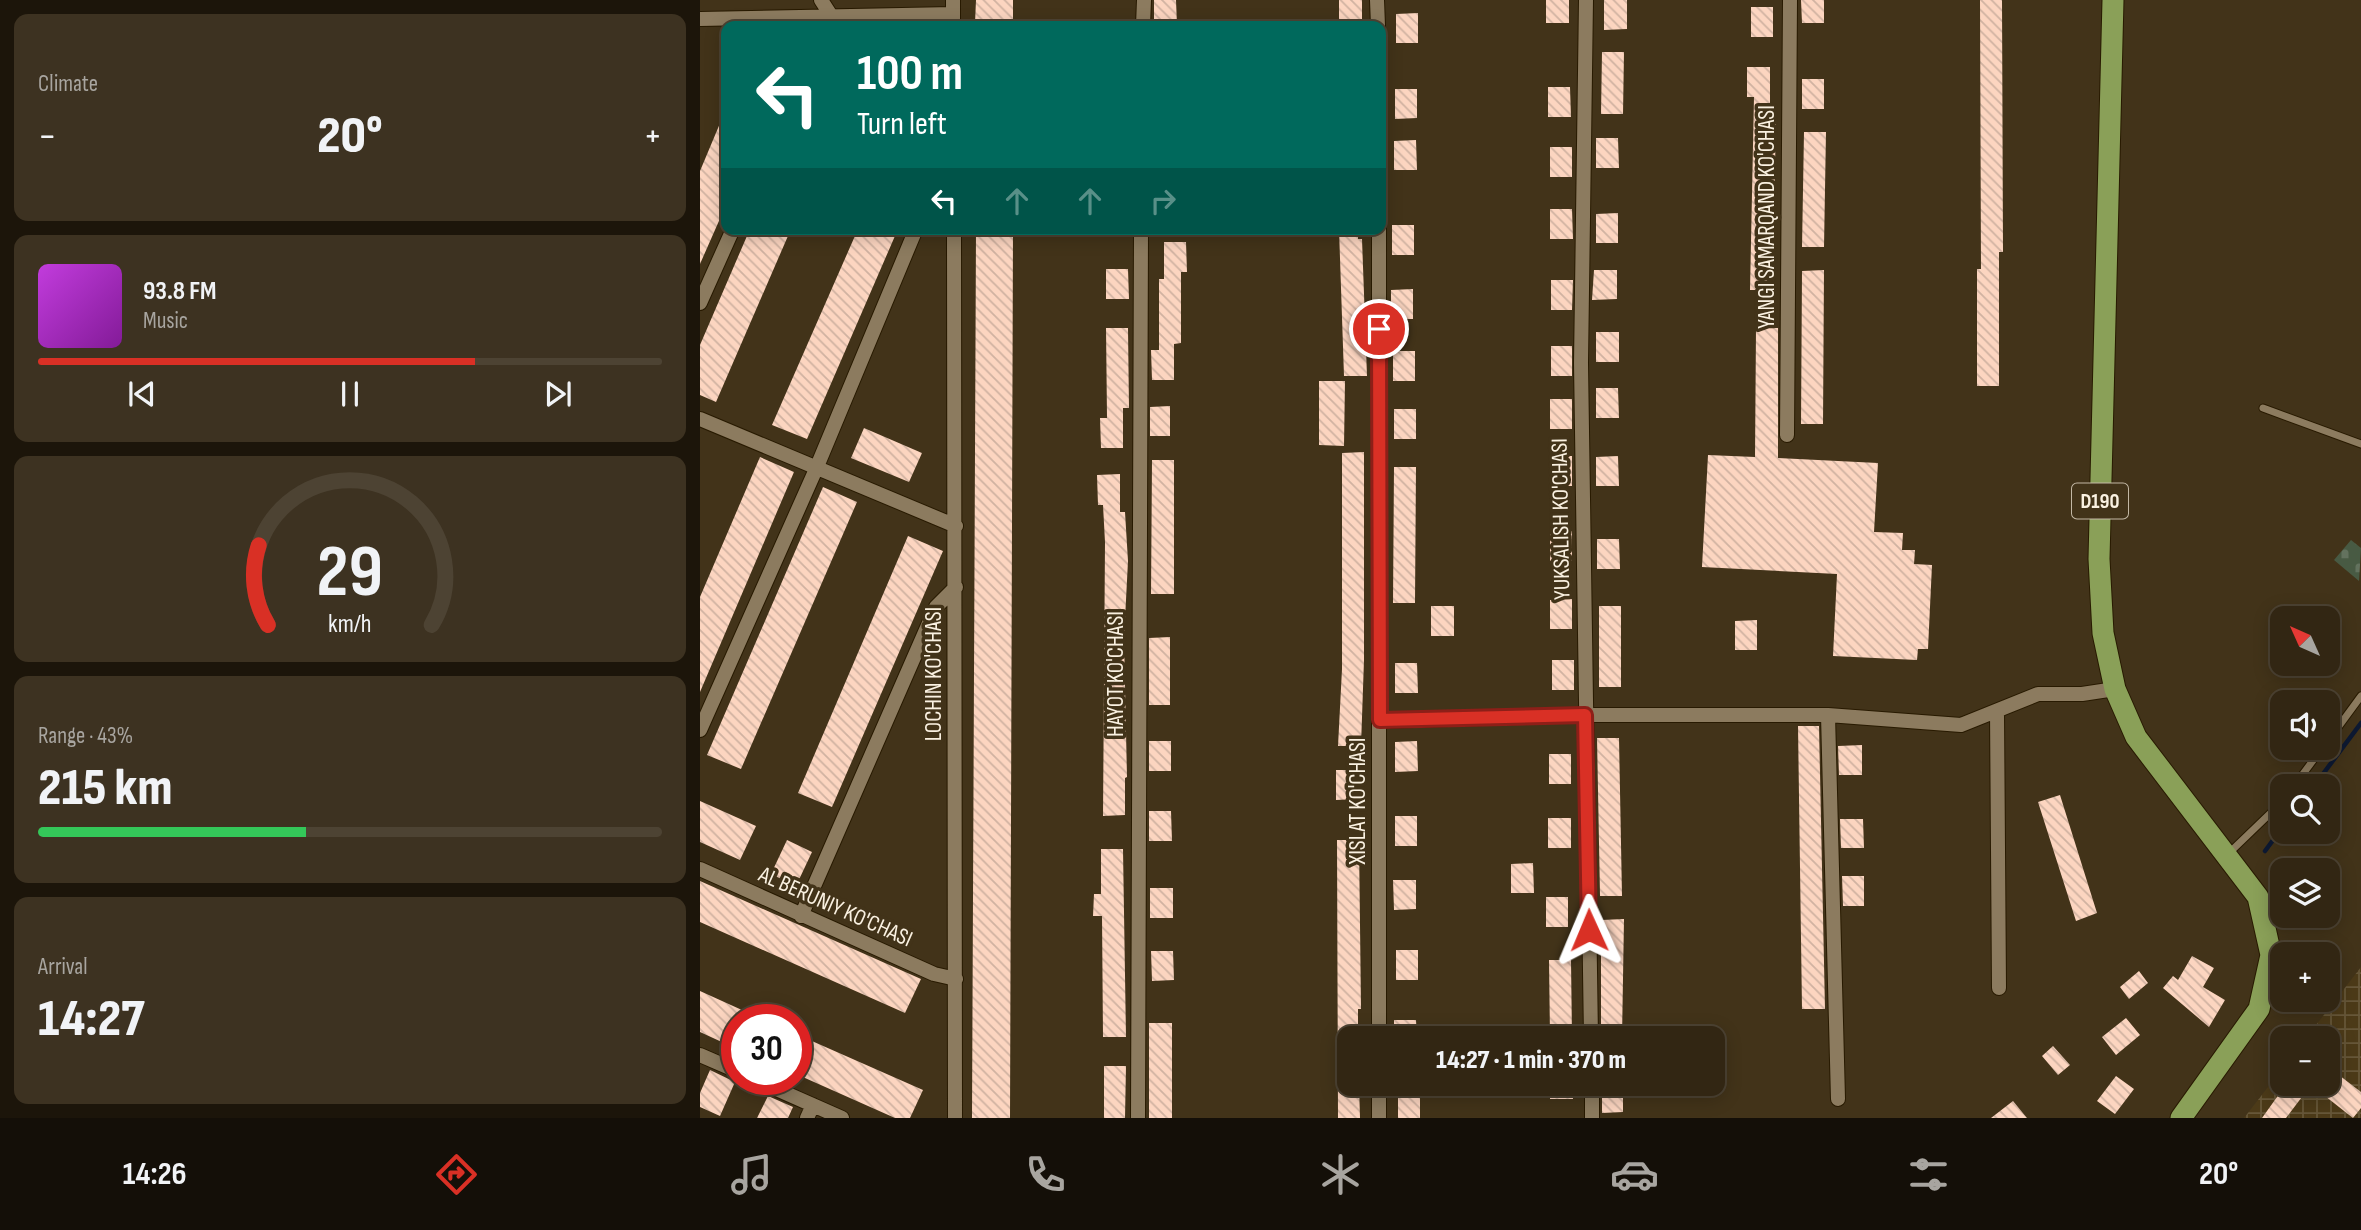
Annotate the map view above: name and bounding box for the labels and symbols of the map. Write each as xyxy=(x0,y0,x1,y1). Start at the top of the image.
street label: YANGI SAMARQAND KO'CHASI xyxy=(1753,105,1781,329)
pin xyxy=(1349,299,1409,359)
street label: YUKSALISH KO'CHASI xyxy=(1546,438,1576,600)
road number: D190 xyxy=(2072,484,2128,518)
north arrow xyxy=(2270,606,2340,676)
street label: LOCHIN KO'CHASI xyxy=(920,607,948,741)
street label: HAYOT KO'CHASI xyxy=(1102,611,1130,737)
street label: XISLAT KO'CHASI xyxy=(1344,737,1372,866)
street label: AL BERUNIY KO'CHASI xyxy=(753,860,917,953)
position arrow xyxy=(1552,893,1626,967)
speed limit sign: 30 xyxy=(721,1004,812,1095)

